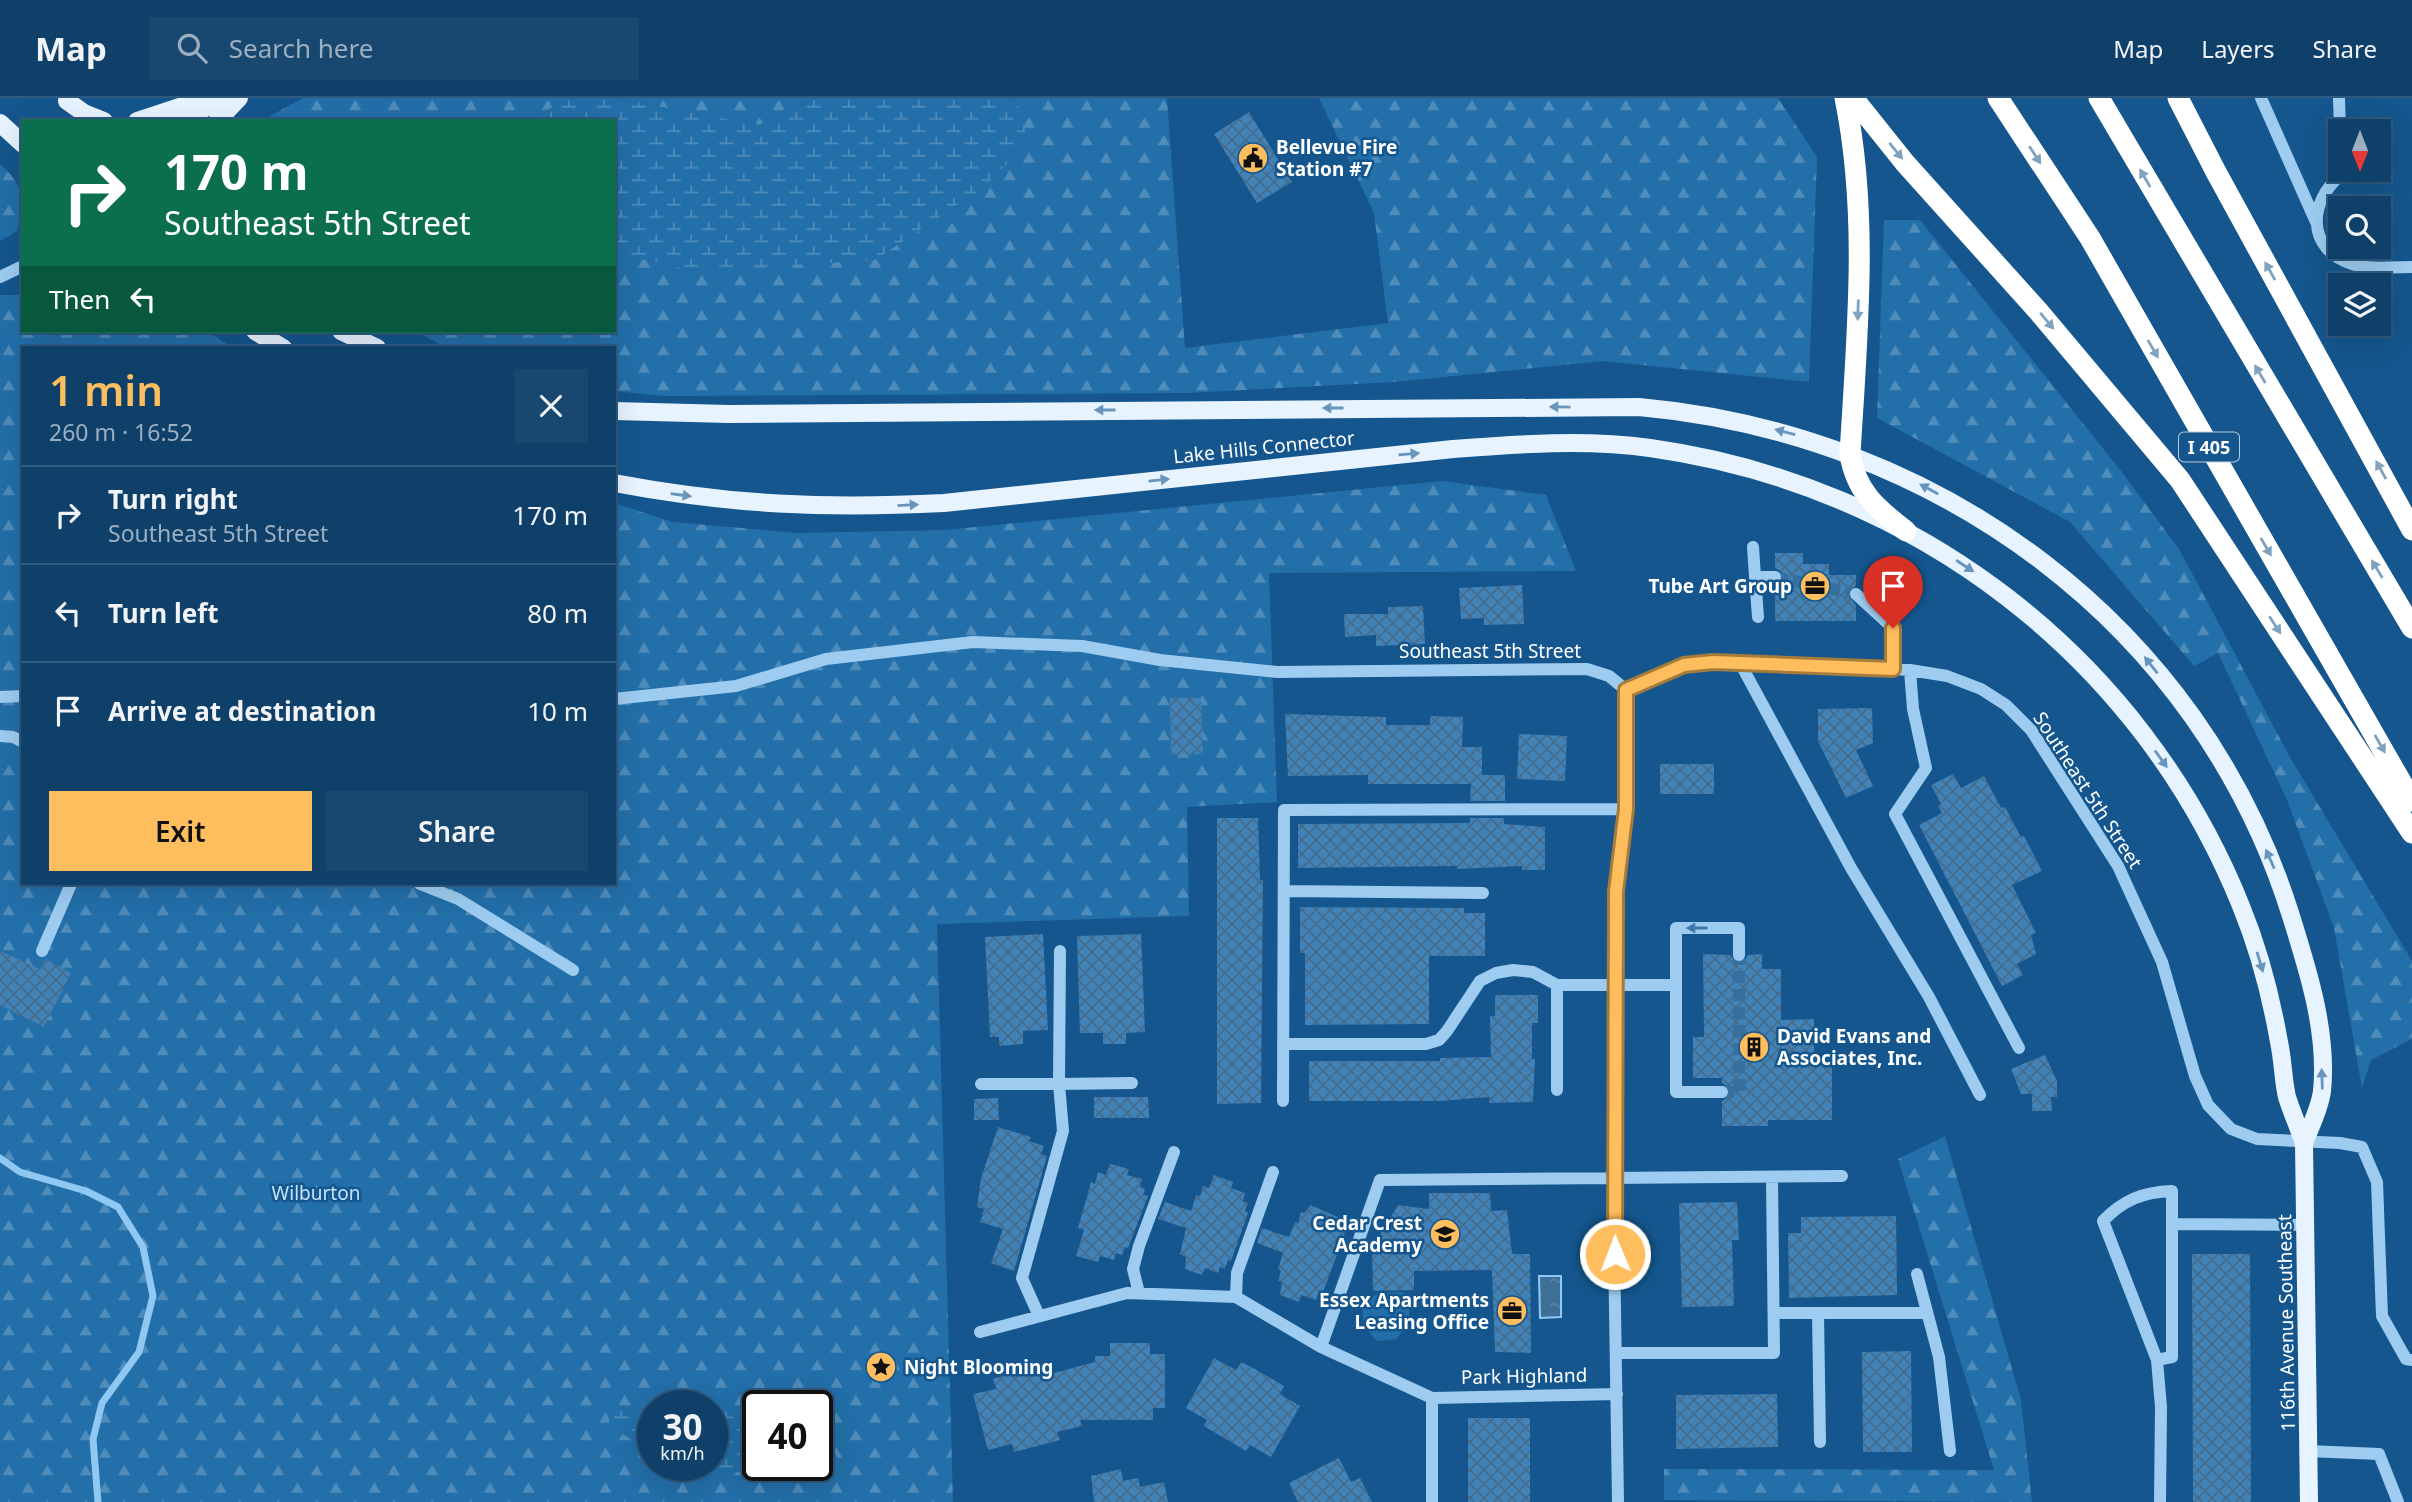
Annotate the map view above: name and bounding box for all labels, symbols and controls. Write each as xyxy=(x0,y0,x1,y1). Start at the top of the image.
search box xyxy=(149,17,639,80)
text: Map xyxy=(35,26,107,71)
icon: search xyxy=(173,29,211,67)
text: Search here xyxy=(229,30,373,66)
text: Map xyxy=(2113,32,2163,65)
text: Layers xyxy=(2201,32,2275,65)
text: Share xyxy=(2313,32,2377,65)
north arrow xyxy=(2328,119,2390,182)
map controls xyxy=(2328,119,2391,336)
place label: Bellevue Fire Station #7 xyxy=(1276,134,1397,182)
text: 170 m xyxy=(164,138,309,204)
public building icon: Bellevue Fire Station #7 xyxy=(1236,141,1270,175)
one-way arrow xyxy=(1888,143,1903,160)
one-way arrow xyxy=(2028,146,2042,164)
icon: right xyxy=(49,147,140,238)
one-way arrow xyxy=(2139,168,2151,187)
button: search xyxy=(2328,196,2391,259)
text: Southeast 5th Street xyxy=(164,201,471,244)
one-way arrow xyxy=(2264,261,2276,280)
button: layers xyxy=(2328,273,2391,336)
icon: left xyxy=(124,280,162,318)
text: Then xyxy=(49,281,110,317)
one-way arrow xyxy=(1853,299,1864,321)
one-way arrow xyxy=(2039,313,2054,330)
one-way arrow xyxy=(2147,340,2159,359)
text: 1 min xyxy=(49,361,163,418)
one-way arrow xyxy=(2253,365,2266,384)
button: close xyxy=(514,369,588,443)
one-way arrow xyxy=(1549,401,1571,412)
one-way arrow xyxy=(1321,402,1343,414)
one-way arrow xyxy=(1094,404,1116,416)
text: 260 m · 16:52 xyxy=(49,416,193,448)
street label: Lake Hills Connector xyxy=(1172,425,1356,469)
one-way arrow xyxy=(1774,426,1796,437)
road number: I 405 xyxy=(2179,432,2239,461)
one-way arrow xyxy=(1399,448,1421,459)
one-way arrow xyxy=(2375,459,2387,479)
one-way arrow xyxy=(1148,474,1170,485)
text: Turn right xyxy=(108,481,238,517)
one-way arrow xyxy=(1919,483,1939,495)
one-way arrow xyxy=(671,490,693,501)
icon: right xyxy=(49,496,87,534)
text: 170 m xyxy=(512,497,588,533)
one-way arrow xyxy=(897,499,919,510)
text: Southeast 5th Street xyxy=(108,517,328,549)
one-way arrow xyxy=(2260,537,2273,556)
pin xyxy=(1863,556,1923,628)
one-way arrow xyxy=(1956,559,1974,573)
one-way arrow xyxy=(2371,560,2383,579)
icon: arrive xyxy=(1874,567,1912,605)
office icon: Tube Art Group xyxy=(1798,569,1832,603)
place label: Tube Art Group xyxy=(1648,573,1792,599)
icon: left xyxy=(49,594,87,632)
text: Turn left xyxy=(108,595,219,631)
text: 80 m xyxy=(527,595,588,631)
one-way arrow xyxy=(2269,616,2282,635)
street label: Southeast 5th Street xyxy=(1399,638,1581,664)
one-way arrow xyxy=(2144,657,2159,675)
icon: arrive xyxy=(49,692,87,730)
text: Arrive at destination xyxy=(108,693,377,729)
text: 10 m xyxy=(527,693,588,729)
street label: Southeast 5th Street xyxy=(2028,707,2149,874)
one-way arrow xyxy=(2373,734,2385,754)
one-way arrow xyxy=(2154,750,2168,768)
button: Exit xyxy=(49,791,312,871)
button: Share xyxy=(326,791,588,871)
one-way arrow xyxy=(2264,848,2275,869)
one-way arrow xyxy=(1686,922,1708,934)
one-way arrow xyxy=(2256,952,2266,973)
place label: David Evans and Associates, Inc. xyxy=(1777,1023,1931,1071)
building icon: David Evans and Associates, Inc. xyxy=(1737,1030,1771,1064)
one-way arrow xyxy=(2316,1067,2327,1089)
park label: Wilburton xyxy=(272,1180,360,1206)
place label: Cedar Crest Academy xyxy=(1312,1210,1422,1258)
street label: 116th Avenue Southeast xyxy=(2271,1214,2301,1432)
school or university icon: Cedar Crest Academy xyxy=(1428,1217,1462,1251)
position arrow xyxy=(1578,1217,1652,1291)
place label: Essex Apartments Leasing Office xyxy=(1319,1287,1489,1335)
office icon: Essex Apartments Leasing Office xyxy=(1495,1294,1529,1328)
place icon: Night Blooming xyxy=(864,1350,898,1384)
place label: Night Blooming xyxy=(904,1354,1053,1380)
street label: Park Highland xyxy=(1461,1362,1587,1390)
speed limit sign: 40 xyxy=(742,1390,833,1481)
text: 30 xyxy=(662,1403,703,1450)
text: km/h xyxy=(660,1441,705,1465)

